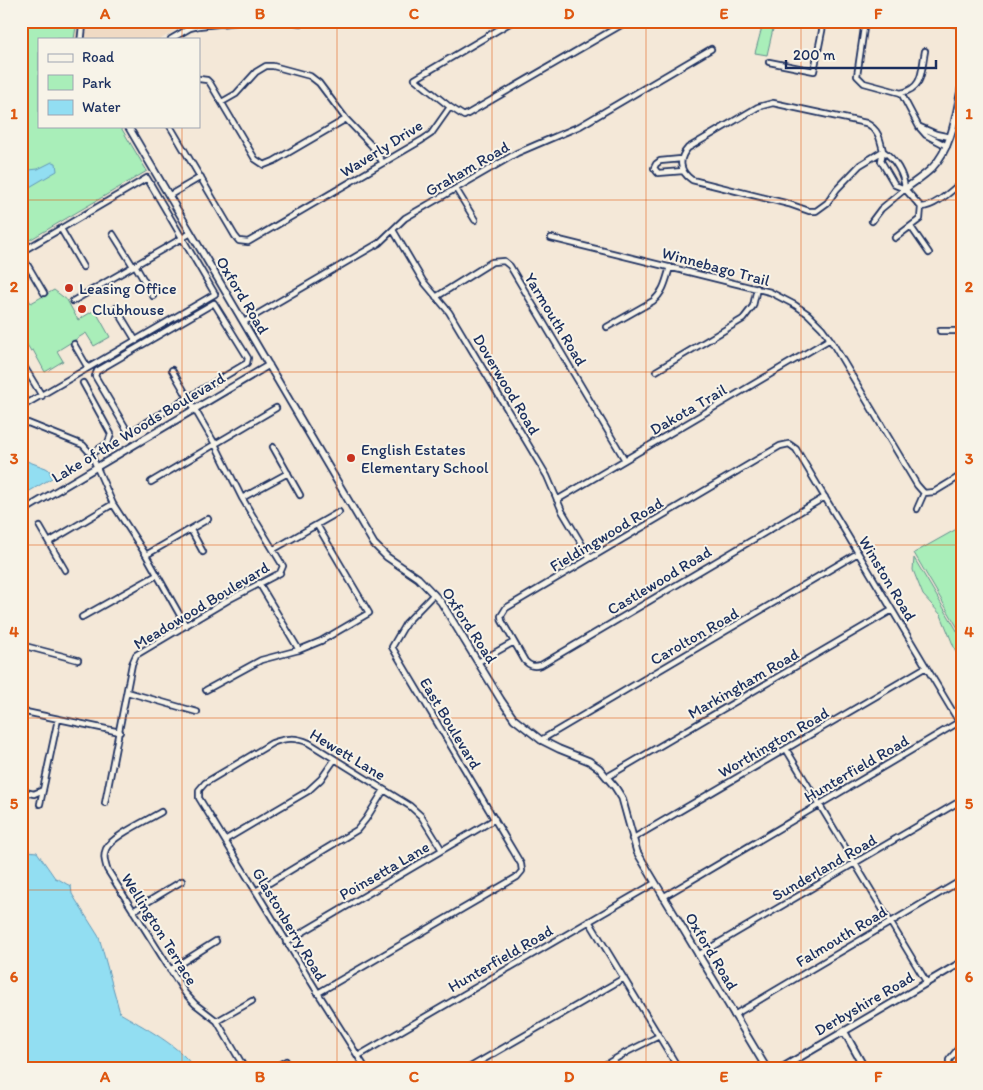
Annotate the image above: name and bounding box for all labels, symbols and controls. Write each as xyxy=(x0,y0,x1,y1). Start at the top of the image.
text: A xyxy=(99,4,111,23)
text: B xyxy=(255,4,266,23)
text: C xyxy=(409,4,420,23)
text: D xyxy=(564,4,575,23)
text: E xyxy=(720,4,729,23)
text: F xyxy=(874,4,883,23)
legend xyxy=(38,38,200,128)
scale bar xyxy=(786,38,936,70)
text: 200 m xyxy=(793,46,836,64)
text: Road xyxy=(82,48,115,66)
text: Park xyxy=(82,74,112,92)
text: Water xyxy=(82,98,121,116)
text: 1 xyxy=(10,104,18,123)
text: 1 xyxy=(965,104,973,123)
street label: Waverly Drive xyxy=(336,116,426,181)
street label: Graham Road xyxy=(422,137,513,200)
street label: Winnebago Trail xyxy=(660,243,772,290)
street label: Oxford Road xyxy=(212,253,273,338)
street label: Yarmouth Road xyxy=(520,269,591,370)
text: 2 xyxy=(10,277,19,296)
text: 2 xyxy=(965,277,974,296)
place label: Leasing Office xyxy=(79,279,177,298)
marker: Leasing Office xyxy=(63,282,75,294)
place label: Clubhouse xyxy=(92,300,164,319)
marker: Clubhouse xyxy=(76,303,88,315)
street label: Doverwood Road xyxy=(469,330,544,438)
street label: Lake of the Woods Boulevard xyxy=(48,368,229,487)
street label: Dakota Trail xyxy=(646,380,730,439)
place label: English Estates Elementary School xyxy=(361,440,489,477)
text: 3 xyxy=(10,449,19,468)
text: 3 xyxy=(965,449,974,468)
marker: English Estates Elementary School xyxy=(345,452,357,464)
street label: Fieldingwood Road xyxy=(546,493,666,576)
street label: Winston Road xyxy=(855,532,921,624)
street label: Castlewood Road xyxy=(604,542,715,619)
street label: Meadowood Boulevard xyxy=(130,557,273,653)
street label: Oxford Road xyxy=(438,584,501,667)
street label: Carolton Road xyxy=(647,603,742,669)
text: 4 xyxy=(9,622,19,641)
text: 4 xyxy=(964,622,974,641)
street label: Markingham Road xyxy=(684,644,802,723)
street label: East Boulevard xyxy=(416,674,485,773)
street label: Worthington Road xyxy=(715,703,832,782)
street label: Hewett Lane xyxy=(307,724,389,784)
street label: Hunterfield Road xyxy=(800,731,912,806)
text: 5 xyxy=(10,794,19,813)
text: 5 xyxy=(965,794,974,813)
street label: Sunderland Road xyxy=(769,830,880,905)
street label: Poinsetta Lane xyxy=(336,837,433,904)
street label: Glastonberry Road xyxy=(248,864,331,984)
street label: Wellington Terrace xyxy=(117,870,202,989)
street label: Falmouth Road xyxy=(792,902,891,971)
street label: Oxford Road xyxy=(681,909,742,994)
street label: Hunterfield Road xyxy=(444,921,556,996)
text: 6 xyxy=(10,967,19,986)
street label: Derbyshire Road xyxy=(811,967,918,1040)
text: 6 xyxy=(965,967,974,986)
text: A xyxy=(99,1067,111,1086)
text: B xyxy=(255,1067,266,1086)
text: C xyxy=(409,1067,420,1086)
text: D xyxy=(564,1067,575,1086)
text: E xyxy=(720,1067,729,1086)
text: F xyxy=(874,1067,883,1086)

